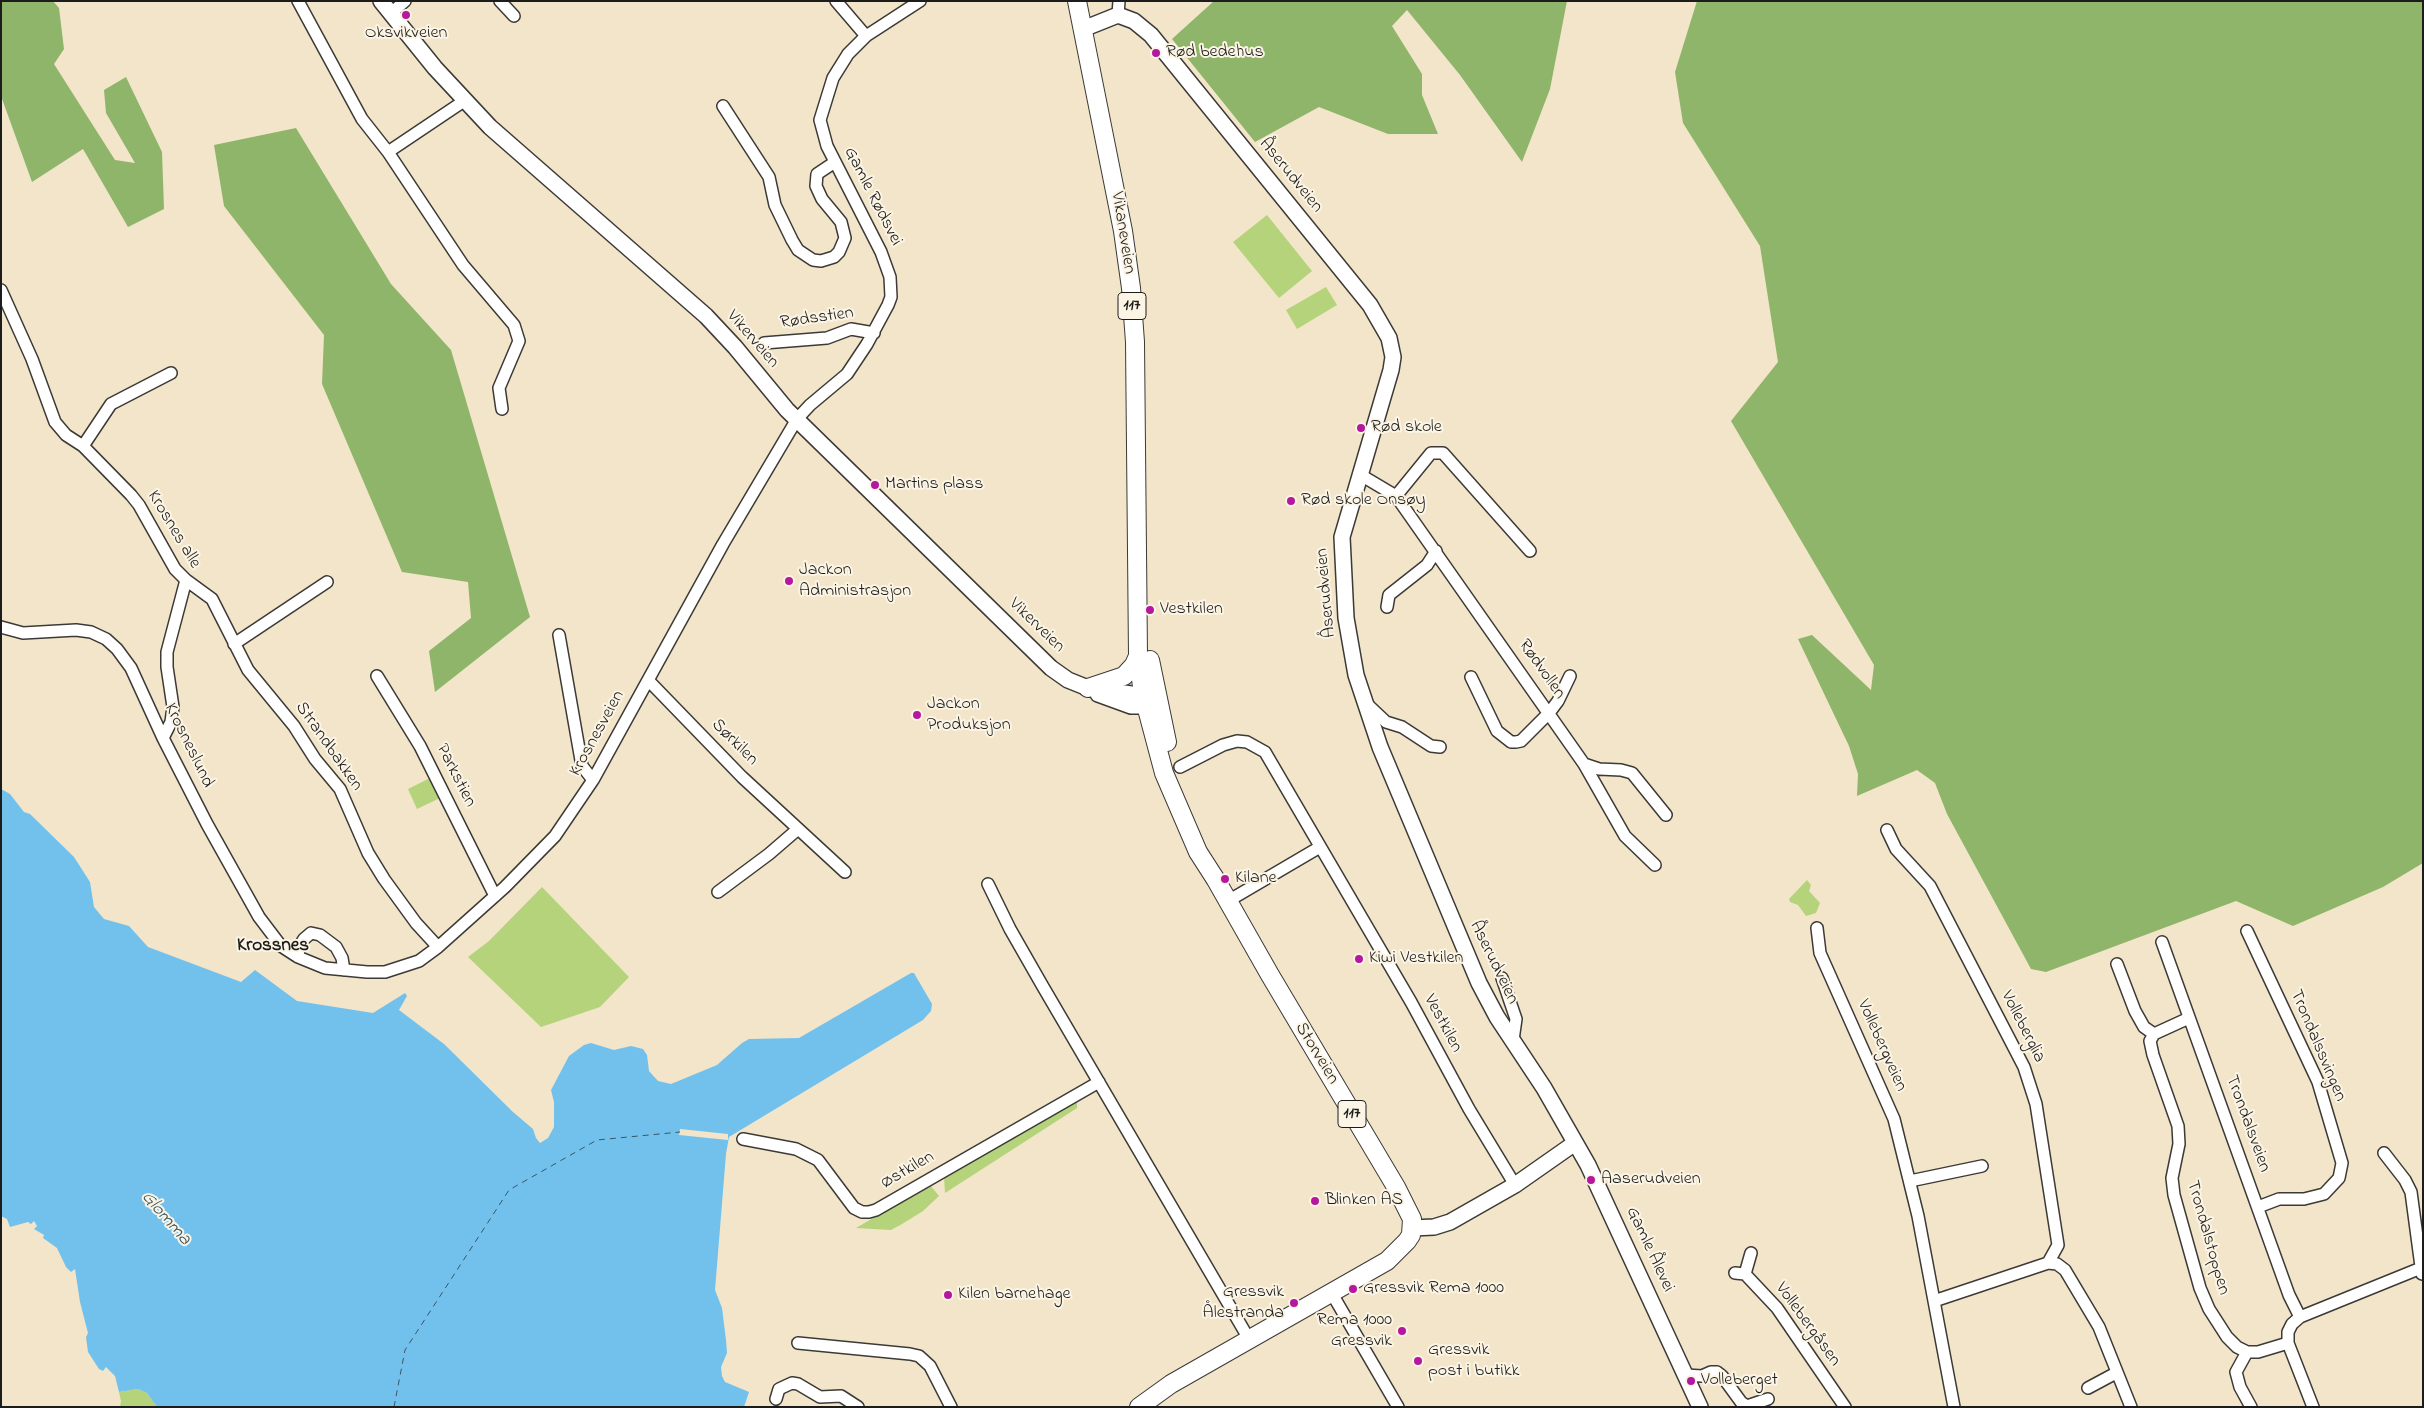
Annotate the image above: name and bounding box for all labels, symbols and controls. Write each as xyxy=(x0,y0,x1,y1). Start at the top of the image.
marker: Oksvikveien xyxy=(400,9,412,21)
place label: Oksvikveien xyxy=(365,23,447,45)
place label: Rød bedehus xyxy=(1166,42,1264,64)
marker: Rød bedehus xyxy=(1150,47,1162,59)
street label: Åserudveien xyxy=(1253,134,1327,218)
street label: Gamle Rødsvei xyxy=(838,144,906,250)
street label: Vikaneveien xyxy=(1105,190,1139,276)
road number: 117 xyxy=(1118,292,1146,320)
street label: Rødsstien xyxy=(779,303,855,335)
street label: Vikerveien xyxy=(721,307,783,373)
place label: Rød skole xyxy=(1371,417,1442,439)
marker: Rød skole xyxy=(1355,422,1367,434)
place label: Martins plass xyxy=(885,474,983,496)
marker: Martins plass xyxy=(869,479,881,491)
street label: Krosnes alle xyxy=(141,487,205,573)
place label: Rød skole Onsøy xyxy=(1301,490,1426,512)
marker: Rød skole Onsøy xyxy=(1285,495,1297,507)
street label: Åserudveien xyxy=(1312,547,1342,639)
place label: Jackon Administrasjon xyxy=(799,560,911,602)
marker: Jackon Administrasjon xyxy=(783,575,795,587)
street label: Vikerveien xyxy=(1003,594,1069,658)
place label: Vestkilen xyxy=(1160,599,1223,621)
marker: Vestkilen xyxy=(1144,604,1156,616)
street label: Rødvollen xyxy=(1513,636,1569,704)
street label: Krosnesveien xyxy=(566,687,630,781)
place label: Jackon Produksjon xyxy=(927,694,1011,736)
street label: Strandbakken xyxy=(289,698,367,796)
street label: Krosneslund xyxy=(158,700,218,792)
marker: Jackon Produksjon xyxy=(911,709,923,721)
street label: Sørkilen xyxy=(706,715,762,771)
street label: Parkstien xyxy=(430,741,480,811)
place label: Kilane xyxy=(1235,868,1277,890)
marker: Kilane xyxy=(1219,873,1231,885)
street label: Åserudveien xyxy=(1464,918,1522,1008)
district label: Krossnes xyxy=(237,936,309,958)
place label: Kiwi Vestkilen xyxy=(1369,948,1463,970)
marker: Kiwi Vestkilen xyxy=(1353,953,1365,965)
street label: Volleberglia xyxy=(1995,987,2049,1067)
street label: Trondalssvingen xyxy=(2284,987,2350,1105)
street label: Vestkilen xyxy=(1418,991,1466,1057)
street label: Vollebergveien xyxy=(1851,997,1911,1095)
street label: Storveien xyxy=(1289,1019,1343,1089)
street label: Trondalsveien xyxy=(2219,1072,2275,1176)
road number: 117 xyxy=(1338,1100,1366,1128)
street label: Østkilen xyxy=(877,1147,939,1195)
place label: Aaserudveien xyxy=(1601,1169,1701,1191)
marker: Aaserudveien xyxy=(1585,1174,1597,1186)
street label: Trondalstoppen xyxy=(2180,1178,2234,1298)
water label: Glomma xyxy=(135,1187,195,1251)
place label: Blinken AS xyxy=(1325,1190,1403,1212)
marker: Blinken AS xyxy=(1309,1195,1321,1207)
street label: Gamle Ålevei xyxy=(1620,1204,1678,1296)
place label: Gressvik Rema 1000 xyxy=(1363,1278,1504,1300)
street label: Vollebergåsen xyxy=(1769,1279,1845,1371)
place label: Gressvik Ålestranda xyxy=(1203,1282,1284,1325)
marker: Gressvik Rema 1000 xyxy=(1347,1283,1359,1295)
place label: Kilen barnehage xyxy=(958,1284,1071,1306)
marker: Kilen barnehage xyxy=(942,1289,954,1301)
marker: Gressvik Ålestranda xyxy=(1288,1297,1300,1309)
place label: Rema 1000 Gressvik xyxy=(1317,1310,1392,1352)
marker: Rema 1000 Gressvik xyxy=(1396,1325,1408,1337)
place label: Gressvik post i butikk xyxy=(1428,1340,1519,1382)
marker: Gressvik post i butikk xyxy=(1412,1355,1424,1367)
place label: Volleberget xyxy=(1701,1370,1778,1392)
marker: Volleberget xyxy=(1685,1375,1697,1387)

